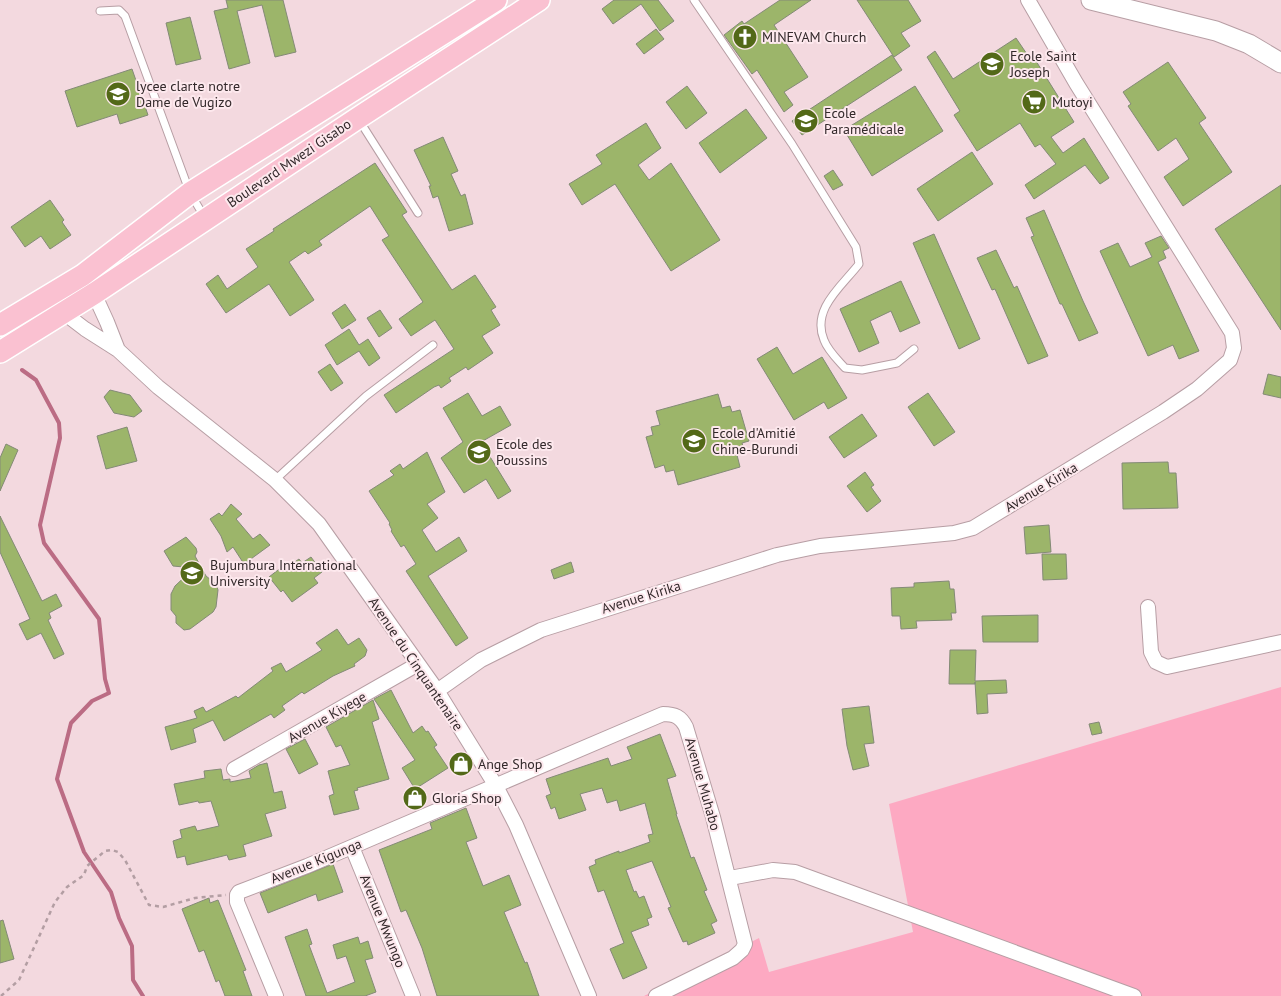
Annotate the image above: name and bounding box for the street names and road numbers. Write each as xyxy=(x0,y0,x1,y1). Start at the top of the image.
street label: Boulevard Mwezi Gisabo xyxy=(223,115,355,211)
street label: Avenue Kirika xyxy=(1001,458,1081,516)
street label: Avenue Kirika xyxy=(599,576,683,618)
street label: Avenue du Cinquantenaire xyxy=(365,594,467,734)
street label: Avenue Kiyege xyxy=(285,687,369,747)
street label: Avenue Muhabo xyxy=(681,735,725,833)
street label: Avenue Kigunga xyxy=(268,834,364,888)
street label: Avenue Mwungo xyxy=(356,872,410,970)

